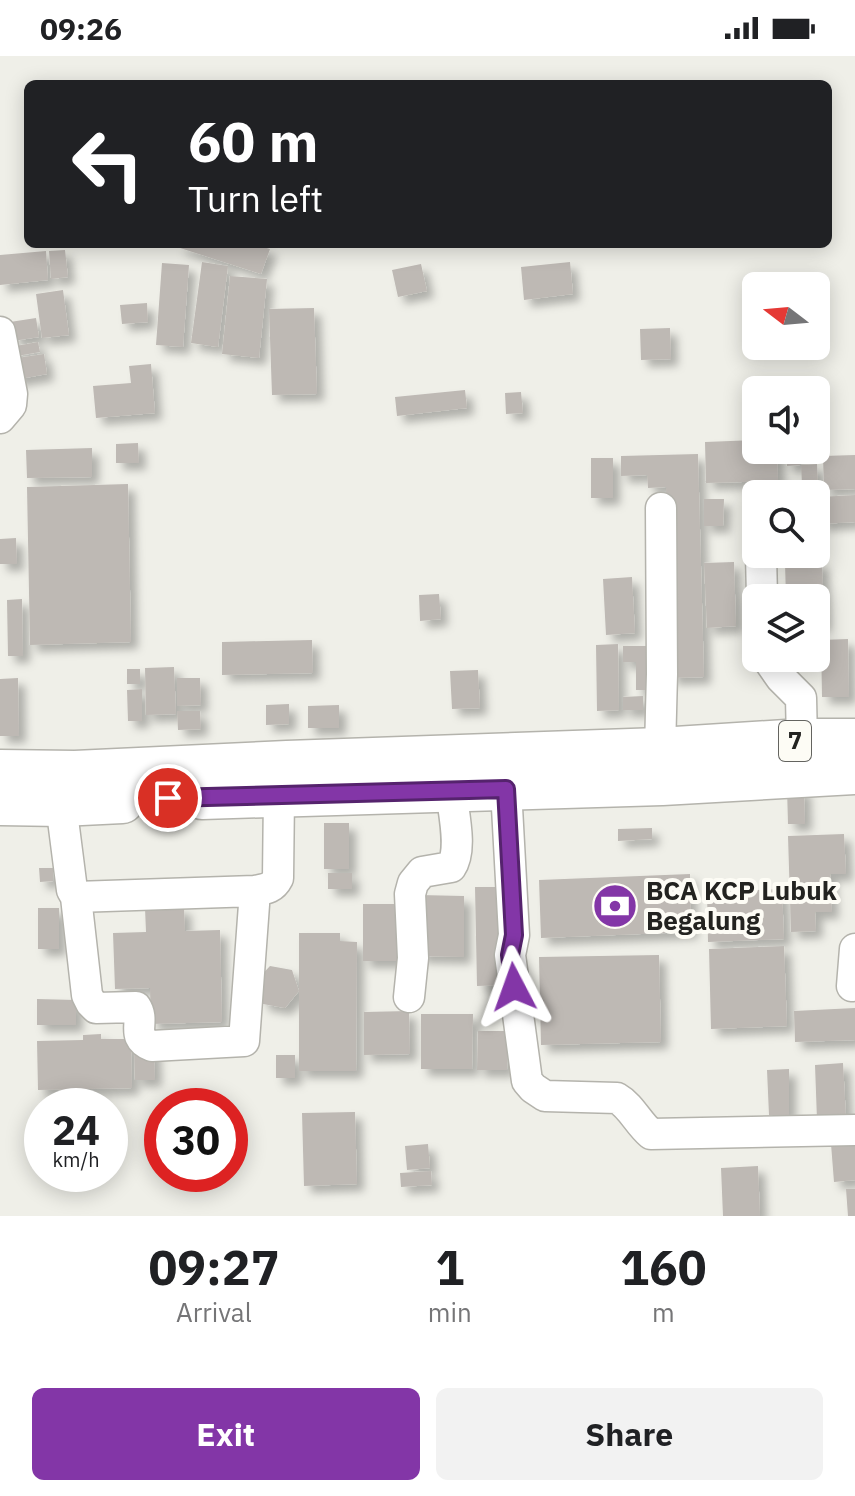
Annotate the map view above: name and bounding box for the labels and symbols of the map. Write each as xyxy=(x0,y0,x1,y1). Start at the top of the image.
north arrow xyxy=(742,272,830,360)
road number: 7 xyxy=(779,721,811,761)
pin xyxy=(134,764,202,832)
place label: BCA KCP Lubuk Begalung xyxy=(646,873,837,937)
bank icon: BCA KCP Lubuk Begalung xyxy=(591,882,639,930)
position arrow xyxy=(472,945,556,1029)
speed limit sign: 30 xyxy=(144,1088,248,1192)

